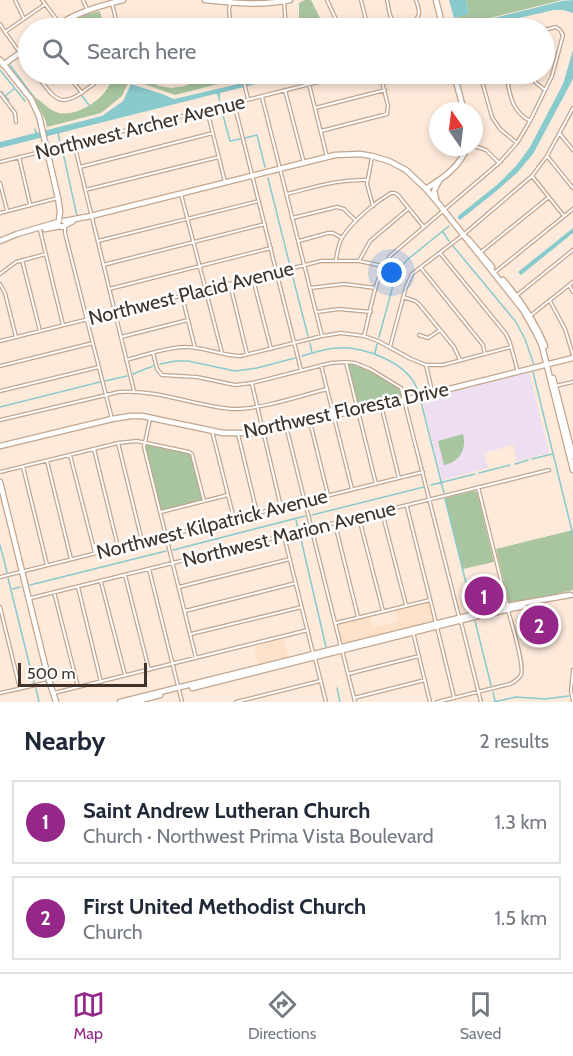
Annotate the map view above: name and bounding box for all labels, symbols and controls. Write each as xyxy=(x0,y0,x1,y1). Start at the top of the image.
search box xyxy=(18,18,555,84)
icon: search xyxy=(39,35,72,68)
text: Search here xyxy=(87,38,196,65)
street label: Northwest Archer Avenue xyxy=(33,89,247,165)
north arrow xyxy=(429,102,483,156)
street label: Northwest Placid Avenue xyxy=(86,256,296,330)
your location xyxy=(377,258,406,287)
street label: Northwest Floresta Drive xyxy=(241,377,451,443)
street label: Northwest Kilpatrick Avenue xyxy=(94,484,330,564)
street label: Northwest Marion Avenue xyxy=(180,496,398,572)
pin: 1 xyxy=(464,574,504,618)
pin: 2 xyxy=(520,602,558,648)
scale bar xyxy=(18,660,147,688)
text: 500 m xyxy=(27,664,76,683)
text: Nearby xyxy=(24,725,105,757)
text: 2 results xyxy=(479,729,549,753)
text: Saint Andrew Lutheran Church xyxy=(83,797,370,824)
text: 1 xyxy=(42,810,49,834)
text: 1.3 km xyxy=(495,810,547,834)
text: Church · Northwest Prima Vista Boulevard xyxy=(83,824,434,848)
text: First United Methodist Church xyxy=(83,893,366,920)
text: 2 xyxy=(40,906,51,930)
text: 1.5 km xyxy=(495,906,547,930)
text: Church xyxy=(83,920,143,944)
tab: Map xyxy=(72,988,105,1043)
tab: Directions xyxy=(248,988,316,1043)
tab: Saved xyxy=(460,988,501,1043)

